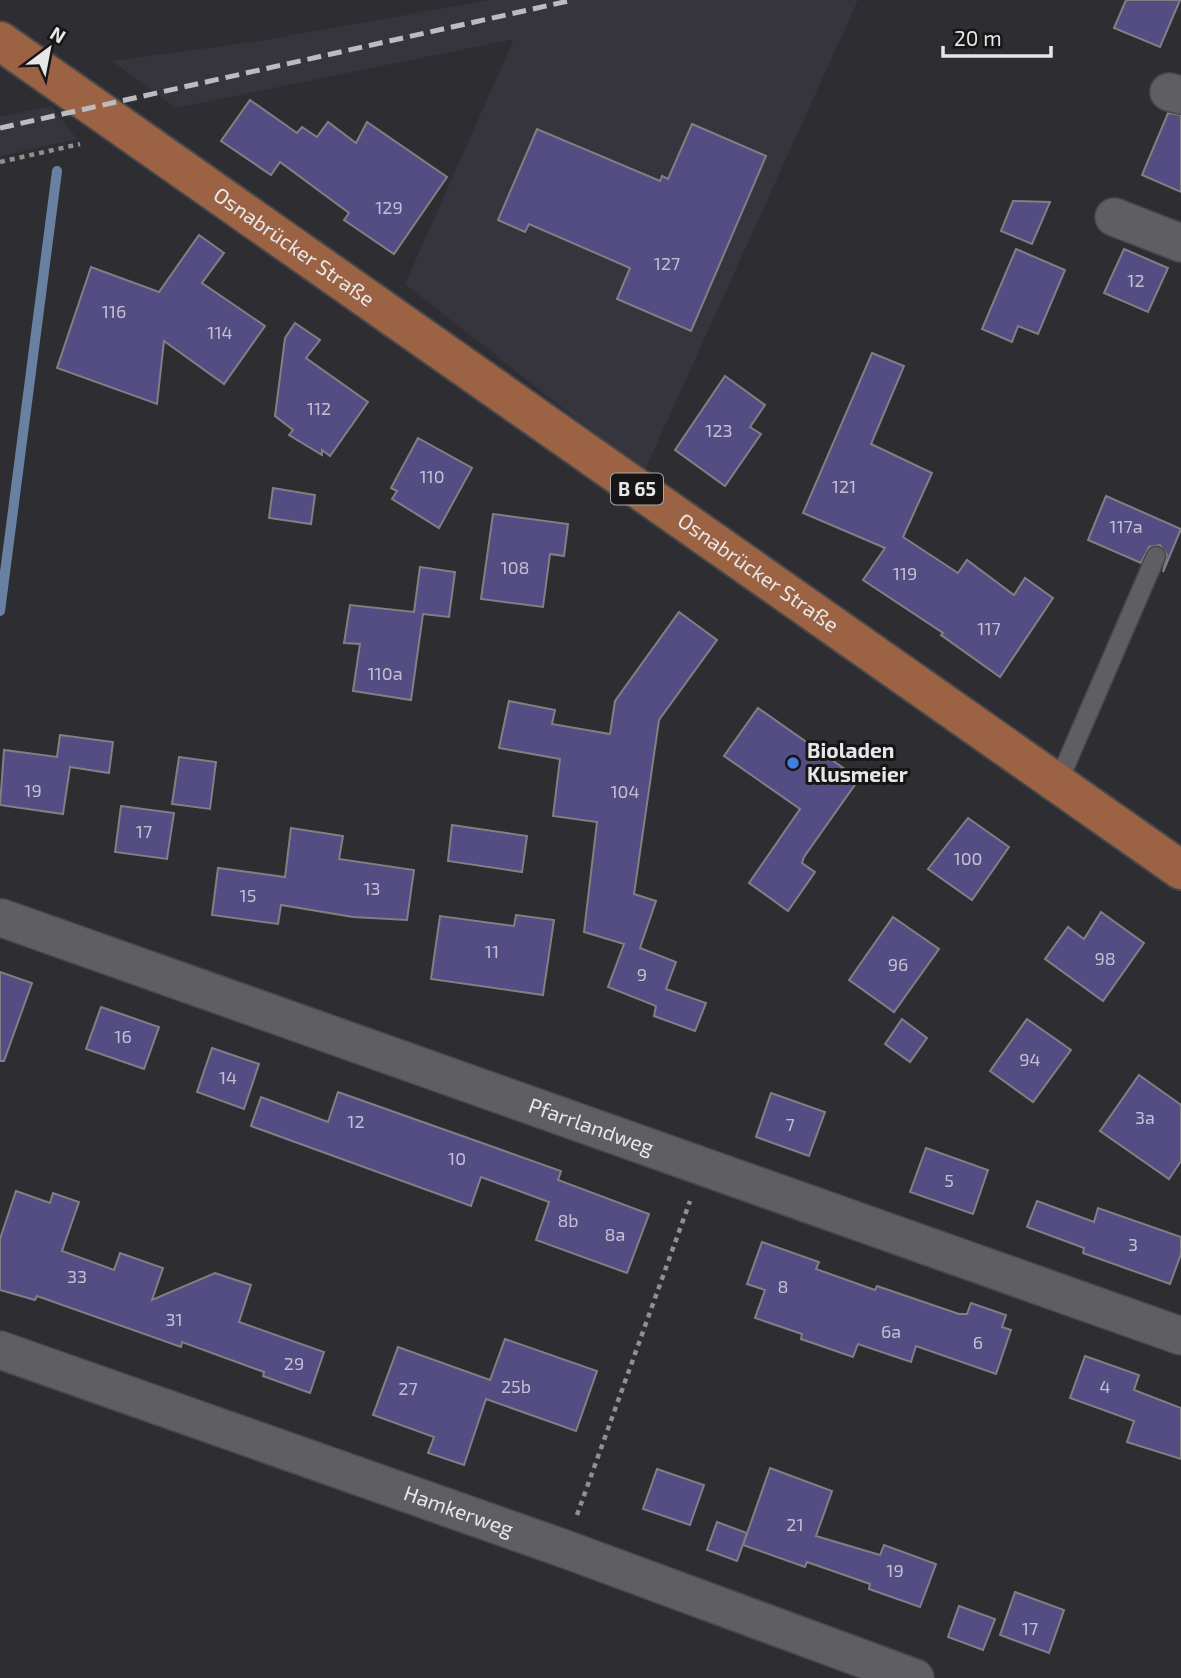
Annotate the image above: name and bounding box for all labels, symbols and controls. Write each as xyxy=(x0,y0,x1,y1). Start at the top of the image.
north arrow xyxy=(14,14,84,84)
scale bar xyxy=(943,14,1052,58)
text: N xyxy=(46,21,70,48)
text: 20 m xyxy=(954,25,1002,50)
street label: Osnabrücker Straße xyxy=(210,181,380,311)
house number: 129 xyxy=(375,196,403,218)
house number: 127 xyxy=(654,252,680,274)
house number: 12 xyxy=(1127,269,1145,291)
house number: 116 xyxy=(102,300,126,322)
house number: 114 xyxy=(207,321,233,343)
house number: 112 xyxy=(307,397,331,419)
house number: 123 xyxy=(705,419,733,441)
house number: 110 xyxy=(419,465,445,487)
road number: B 65 xyxy=(611,474,663,504)
house number: 121 xyxy=(832,475,856,497)
street label: Osnabrücker Straße xyxy=(674,507,844,637)
house number: 117a xyxy=(1109,515,1143,537)
house number: 108 xyxy=(501,556,529,578)
house number: 119 xyxy=(893,562,917,584)
house number: 117 xyxy=(977,617,1001,639)
house number: 110a xyxy=(367,662,403,684)
place label: Bioladen Klusmeier xyxy=(807,737,908,786)
marker: Bioladen Klusmeier xyxy=(785,755,801,771)
house number: 19 xyxy=(24,779,42,801)
house number: 104 xyxy=(610,780,640,802)
house number: 17 xyxy=(136,820,152,842)
house number: 100 xyxy=(954,847,982,869)
house number: 13 xyxy=(363,877,381,899)
house number: 15 xyxy=(240,884,256,906)
house number: 11 xyxy=(485,940,499,962)
house number: 98 xyxy=(1094,947,1116,969)
house number: 96 xyxy=(888,953,908,975)
house number: 9 xyxy=(637,963,647,985)
house number: 16 xyxy=(114,1025,132,1047)
house number: 94 xyxy=(1019,1048,1041,1070)
house number: 14 xyxy=(219,1066,237,1088)
street label: Pfarrlandweg xyxy=(526,1092,658,1159)
house number: 3a xyxy=(1135,1106,1155,1128)
house number: 12 xyxy=(347,1110,365,1132)
house number: 7 xyxy=(785,1113,795,1135)
house number: 10 xyxy=(448,1147,466,1169)
house number: 5 xyxy=(944,1169,954,1191)
house number: 8b xyxy=(557,1209,579,1231)
house number: 8a xyxy=(605,1223,625,1245)
house number: 3 xyxy=(1128,1233,1138,1255)
house number: 33 xyxy=(67,1265,87,1287)
house number: 8 xyxy=(778,1275,788,1297)
house number: 31 xyxy=(165,1308,183,1330)
house number: 6a xyxy=(881,1320,901,1342)
house number: 6 xyxy=(973,1331,983,1353)
house number: 29 xyxy=(284,1352,304,1374)
house number: 25b xyxy=(501,1375,531,1397)
house number: 4 xyxy=(1099,1375,1111,1397)
house number: 27 xyxy=(398,1377,418,1399)
street label: Hamkerweg xyxy=(401,1479,517,1541)
house number: 21 xyxy=(786,1513,804,1535)
house number: 19 xyxy=(886,1559,904,1581)
house number: 17 xyxy=(1022,1617,1038,1639)

